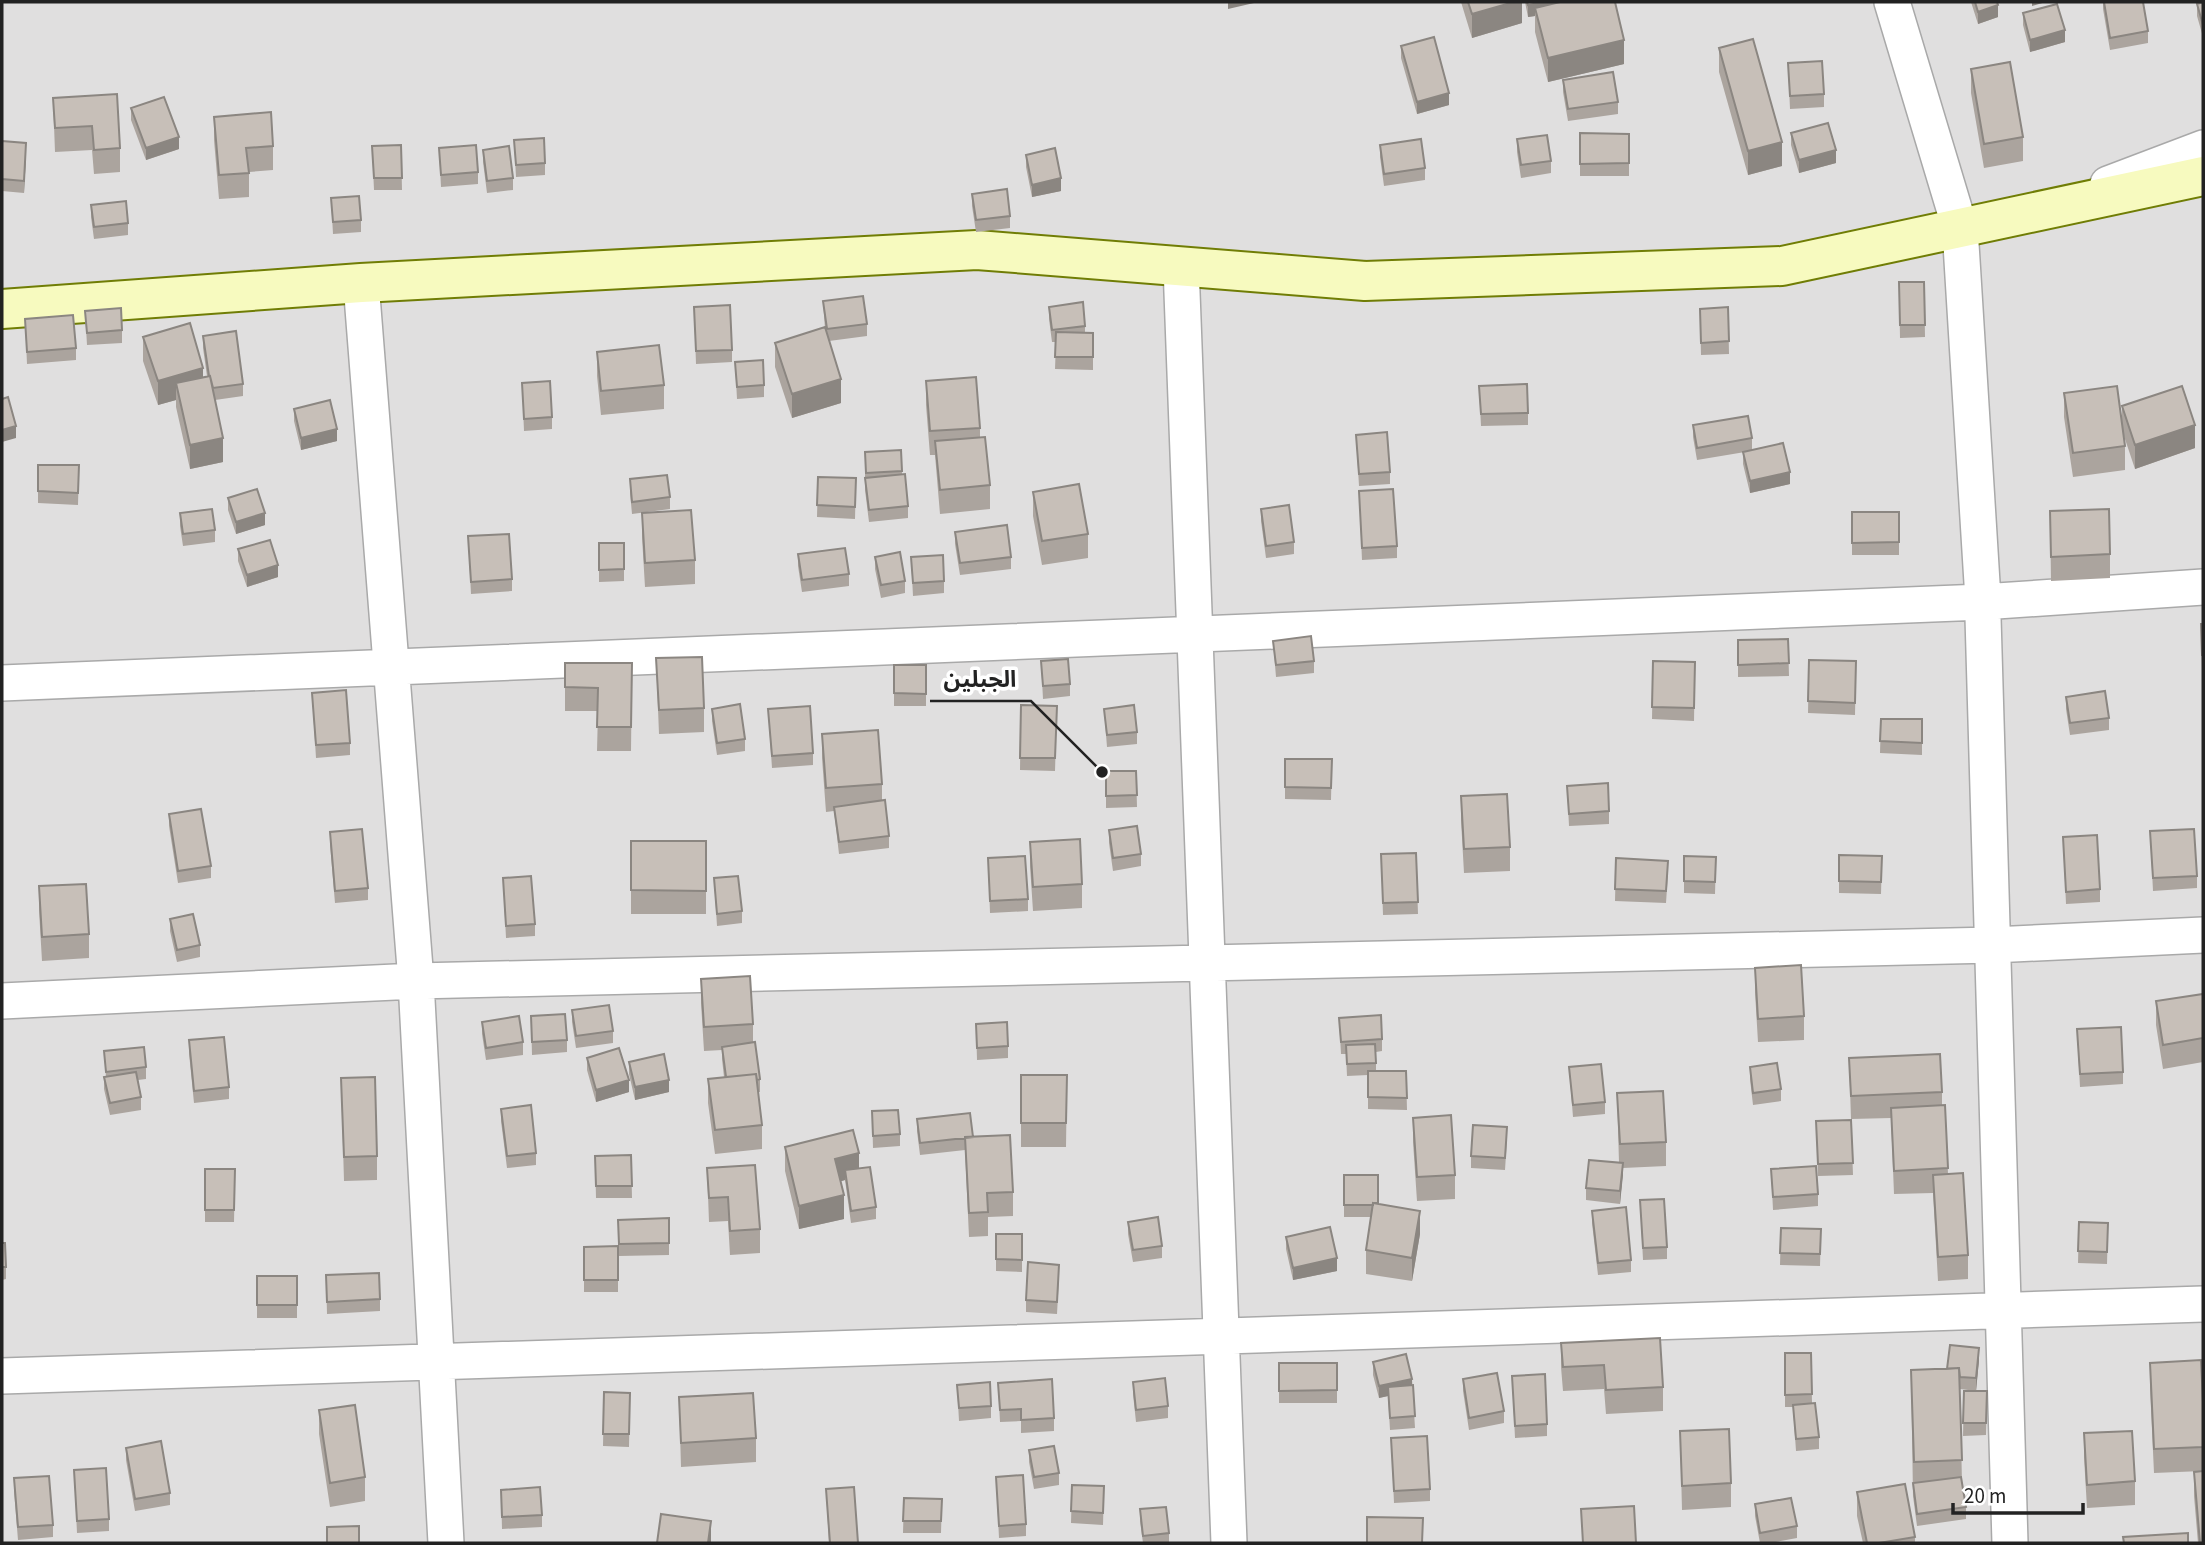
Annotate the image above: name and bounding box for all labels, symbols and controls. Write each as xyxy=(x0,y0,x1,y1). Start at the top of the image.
callout: الجبلين xyxy=(930,657,1031,701)
text: الجبلين xyxy=(944,663,1016,696)
scale bar xyxy=(1953,1472,2082,1516)
text: 20 m xyxy=(1964,1481,2006,1511)

